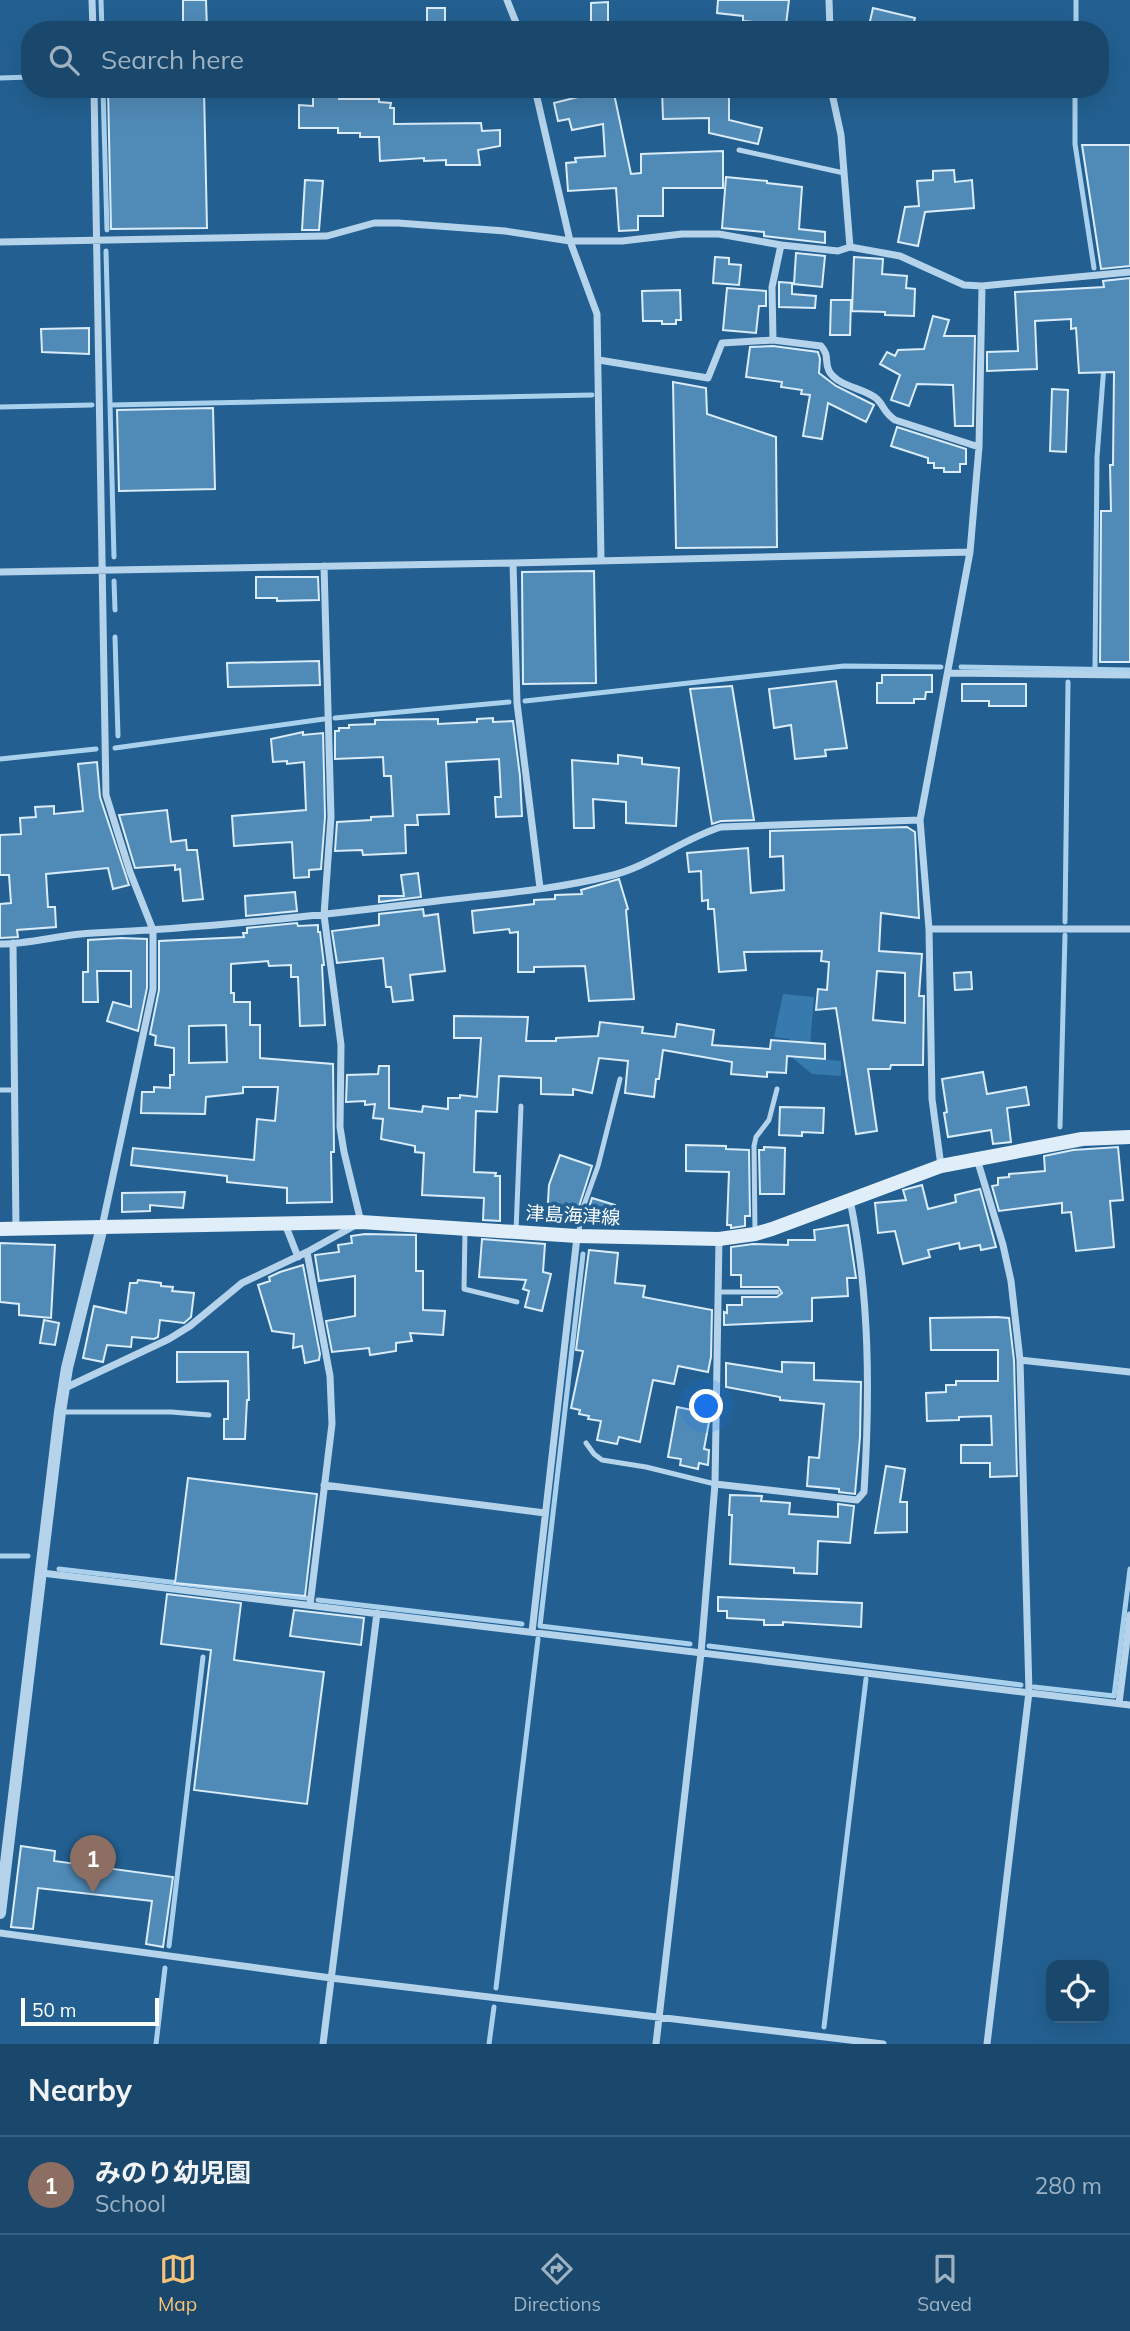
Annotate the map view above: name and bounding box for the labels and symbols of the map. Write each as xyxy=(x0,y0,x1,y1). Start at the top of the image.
street label: 津島海津線 xyxy=(525,1201,621,1229)
your location xyxy=(689,1389,723,1423)
pin: 1 xyxy=(70,1835,116,1893)
scale bar xyxy=(21,1995,159,2027)

